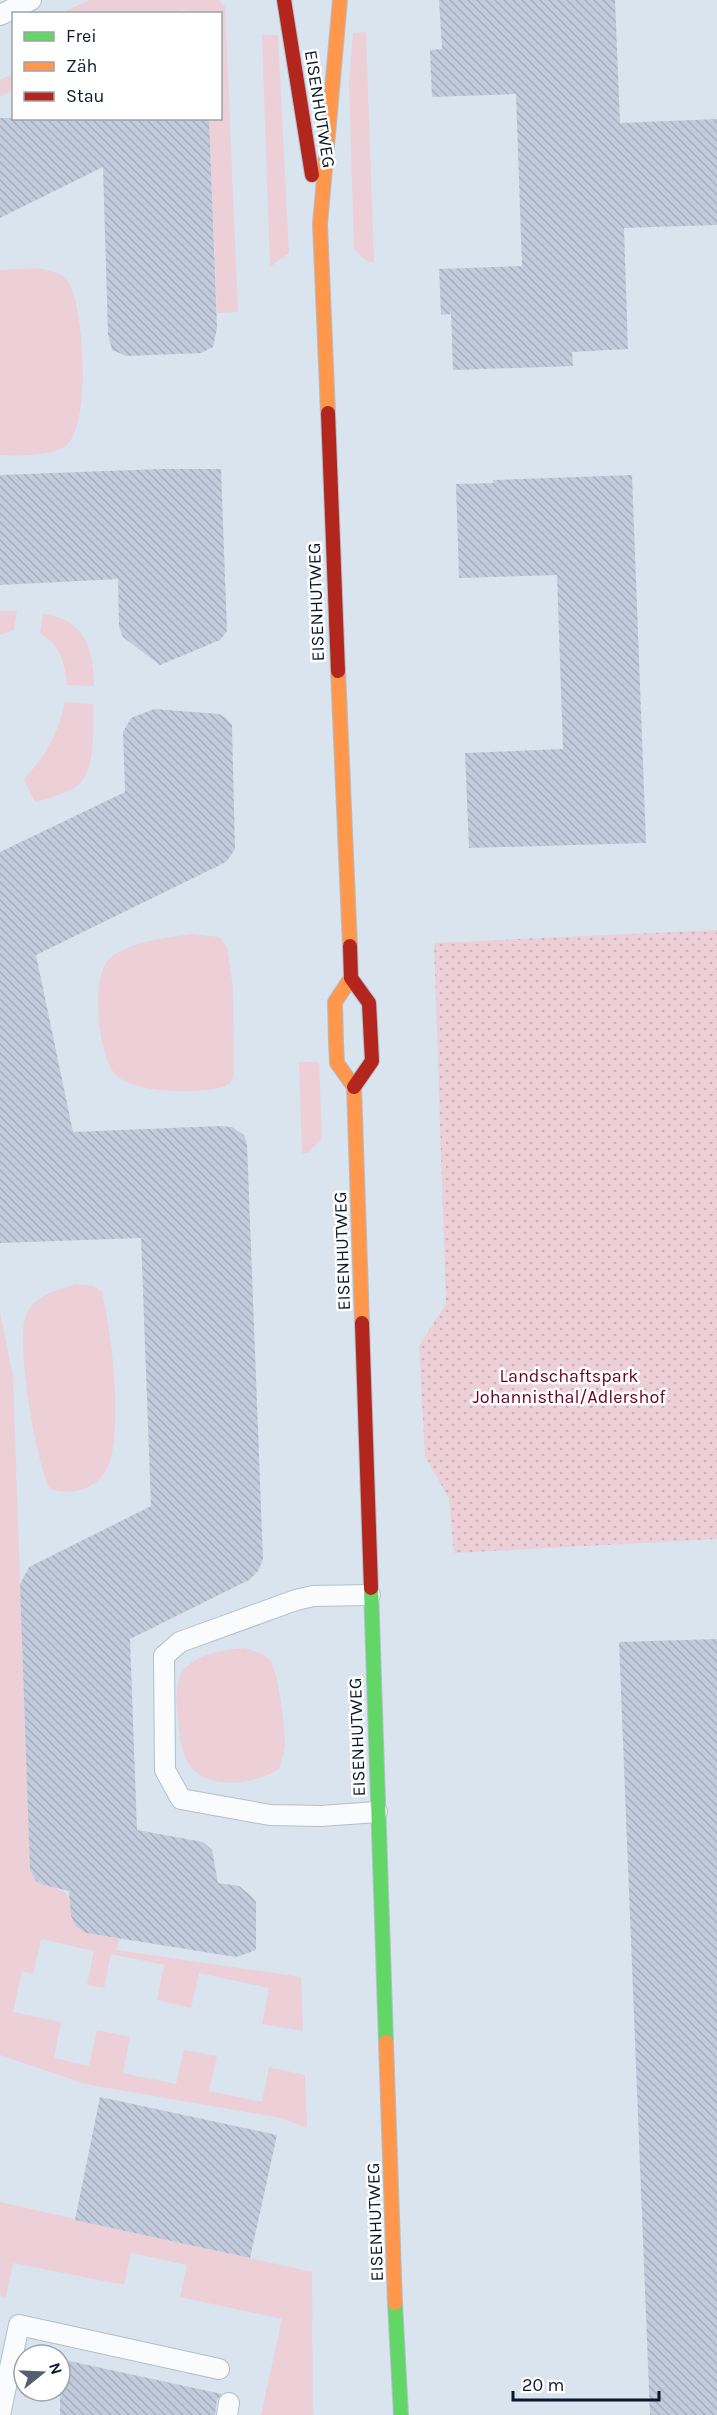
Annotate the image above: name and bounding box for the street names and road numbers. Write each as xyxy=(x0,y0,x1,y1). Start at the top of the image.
street label: EISENHUTWEG xyxy=(300,48,340,170)
street label: EISENHUTWEG xyxy=(303,542,329,662)
street label: EISENHUTWEG xyxy=(329,1191,355,1311)
street label: EISENHUTWEG xyxy=(344,1677,370,1797)
street label: EISENHUTWEG xyxy=(362,2162,388,2282)

